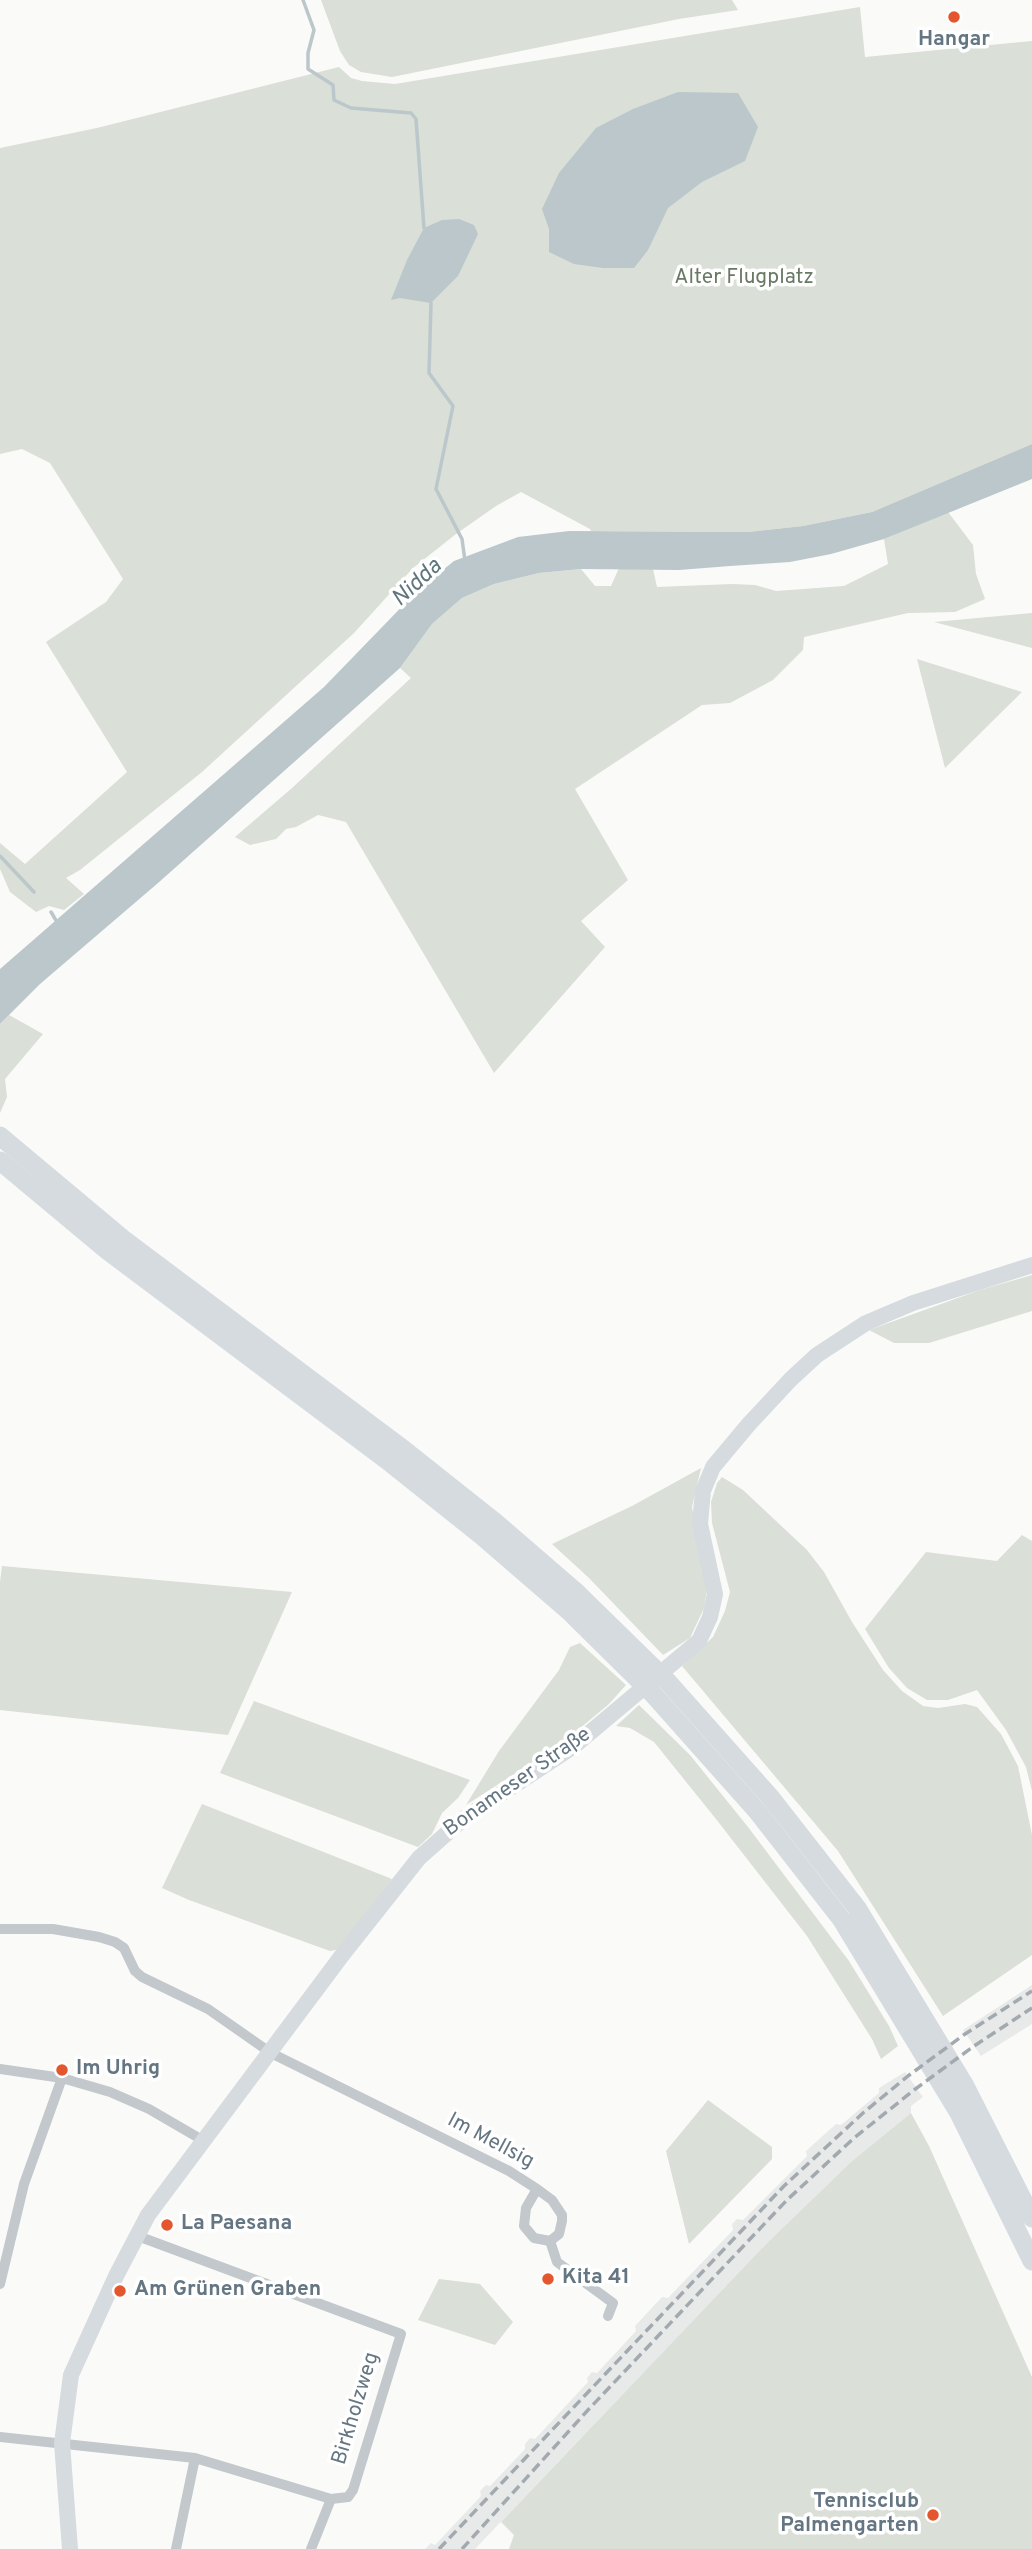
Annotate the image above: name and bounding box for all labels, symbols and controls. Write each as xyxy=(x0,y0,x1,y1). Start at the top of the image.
marker: Hangar xyxy=(946,9,962,25)
place label: Hangar xyxy=(918,28,990,54)
park label: Alter Flugplatz xyxy=(674,266,814,292)
water label: Nidda xyxy=(387,554,449,614)
street label: Bonameser Straße xyxy=(440,1723,596,1843)
place label: Im Uhrig xyxy=(76,2057,160,2083)
marker: Im Uhrig xyxy=(54,2062,70,2078)
street label: Im Mellsig xyxy=(442,2109,538,2175)
place label: La Paesana xyxy=(181,2212,292,2238)
marker: La Paesana xyxy=(159,2217,175,2233)
place label: Kita 41 xyxy=(562,2266,630,2292)
marker: Kita 41 xyxy=(540,2271,556,2287)
place label: Am Grünen Graben xyxy=(134,2278,321,2304)
marker: Am Grünen Graben xyxy=(112,2283,128,2299)
street label: Birkholzweg xyxy=(328,2350,386,2468)
place label: Tennisclub Palmengarten xyxy=(780,2490,919,2540)
marker: Tennisclub Palmengarten xyxy=(925,2507,941,2523)

